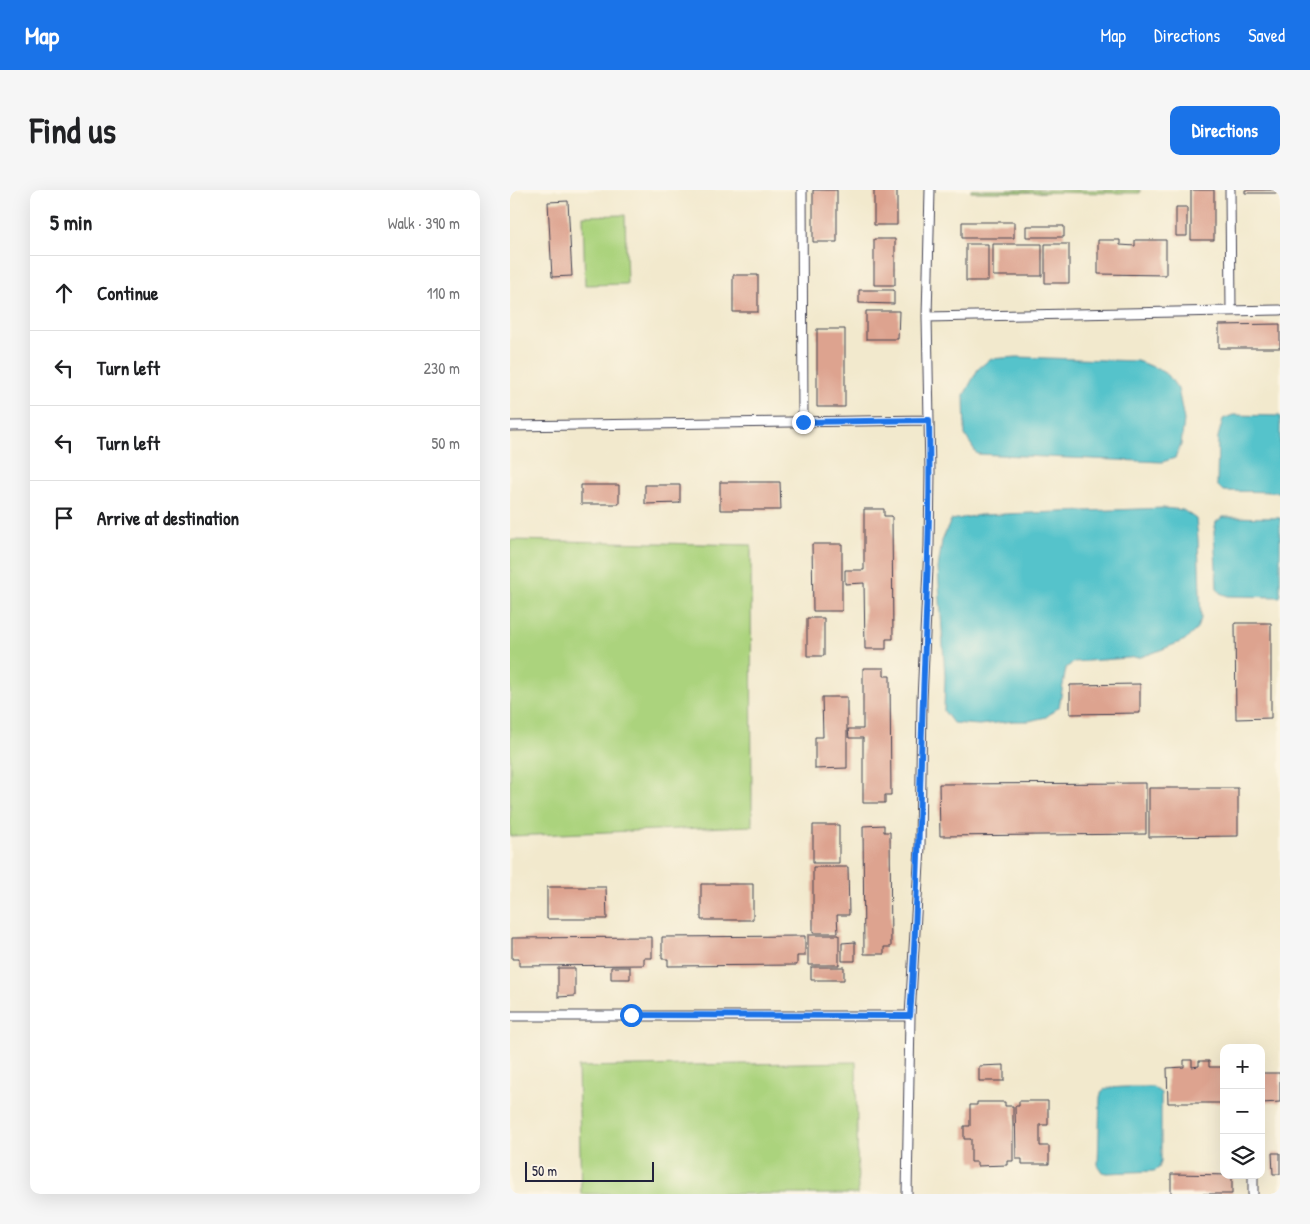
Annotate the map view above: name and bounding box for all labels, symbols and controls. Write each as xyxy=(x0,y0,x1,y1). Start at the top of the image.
text: Map xyxy=(25,19,59,51)
text: Map xyxy=(1101,23,1126,48)
text: Directions xyxy=(1154,23,1220,48)
text: Saved xyxy=(1248,23,1285,48)
button: Directions xyxy=(1170,106,1280,155)
text: Find us xyxy=(30,107,116,154)
text: 5 min xyxy=(50,208,92,237)
text: Walk · 390 m xyxy=(388,212,460,234)
icon: ahead xyxy=(50,279,78,307)
text: Continue xyxy=(97,280,158,306)
text: 110 m xyxy=(427,282,460,304)
icon: left xyxy=(50,354,78,382)
text: Turn left xyxy=(97,355,160,381)
text: 230 m xyxy=(424,357,460,379)
route end xyxy=(792,411,815,434)
icon: left xyxy=(50,429,78,457)
text: Turn left xyxy=(97,430,160,456)
text: 50 m xyxy=(432,432,460,454)
icon: arrive xyxy=(50,504,78,532)
text: Arrive at destination xyxy=(97,505,239,531)
route start xyxy=(620,1004,643,1027)
map controls xyxy=(1220,1044,1265,1179)
button: + xyxy=(1220,1044,1265,1089)
button: − xyxy=(1220,1089,1265,1134)
button: layers xyxy=(1220,1134,1265,1179)
scale bar xyxy=(525,1159,654,1182)
text: 50 m xyxy=(532,1161,557,1180)

